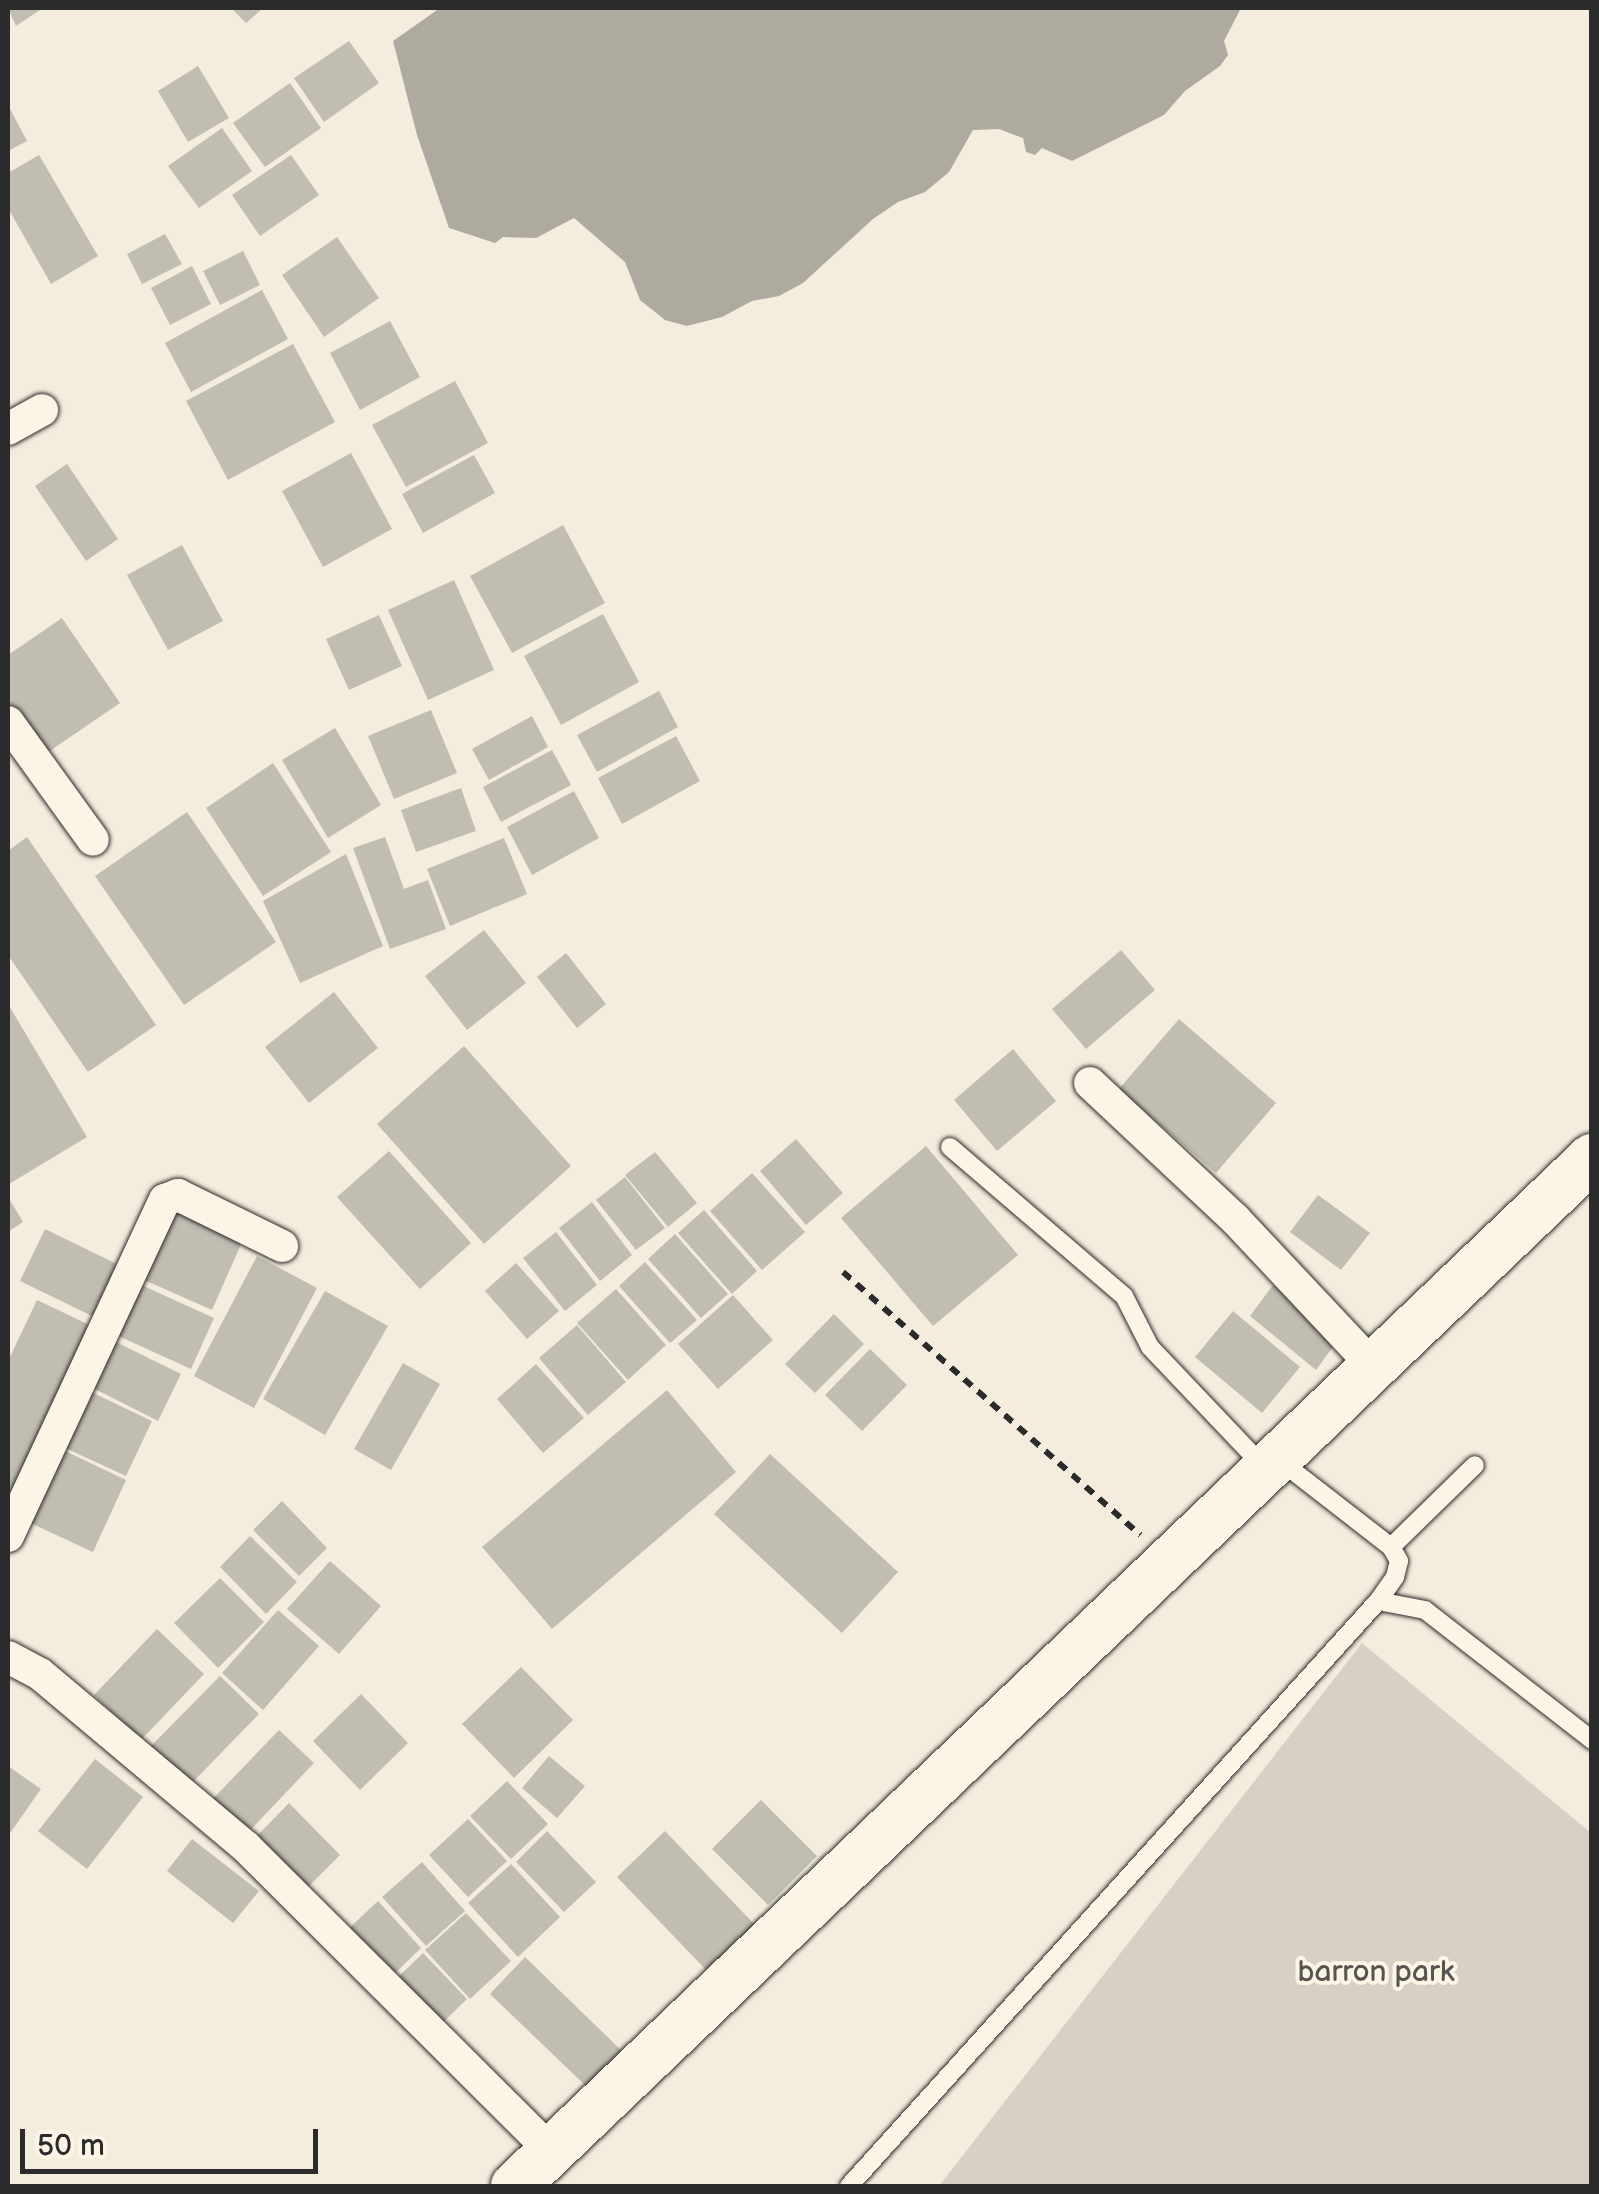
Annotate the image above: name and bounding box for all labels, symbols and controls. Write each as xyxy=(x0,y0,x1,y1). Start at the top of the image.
park label: barron park xyxy=(1298,1954,1454,1990)
scale bar xyxy=(25,2109,322,2171)
text: 50 m xyxy=(37,2128,105,2164)

